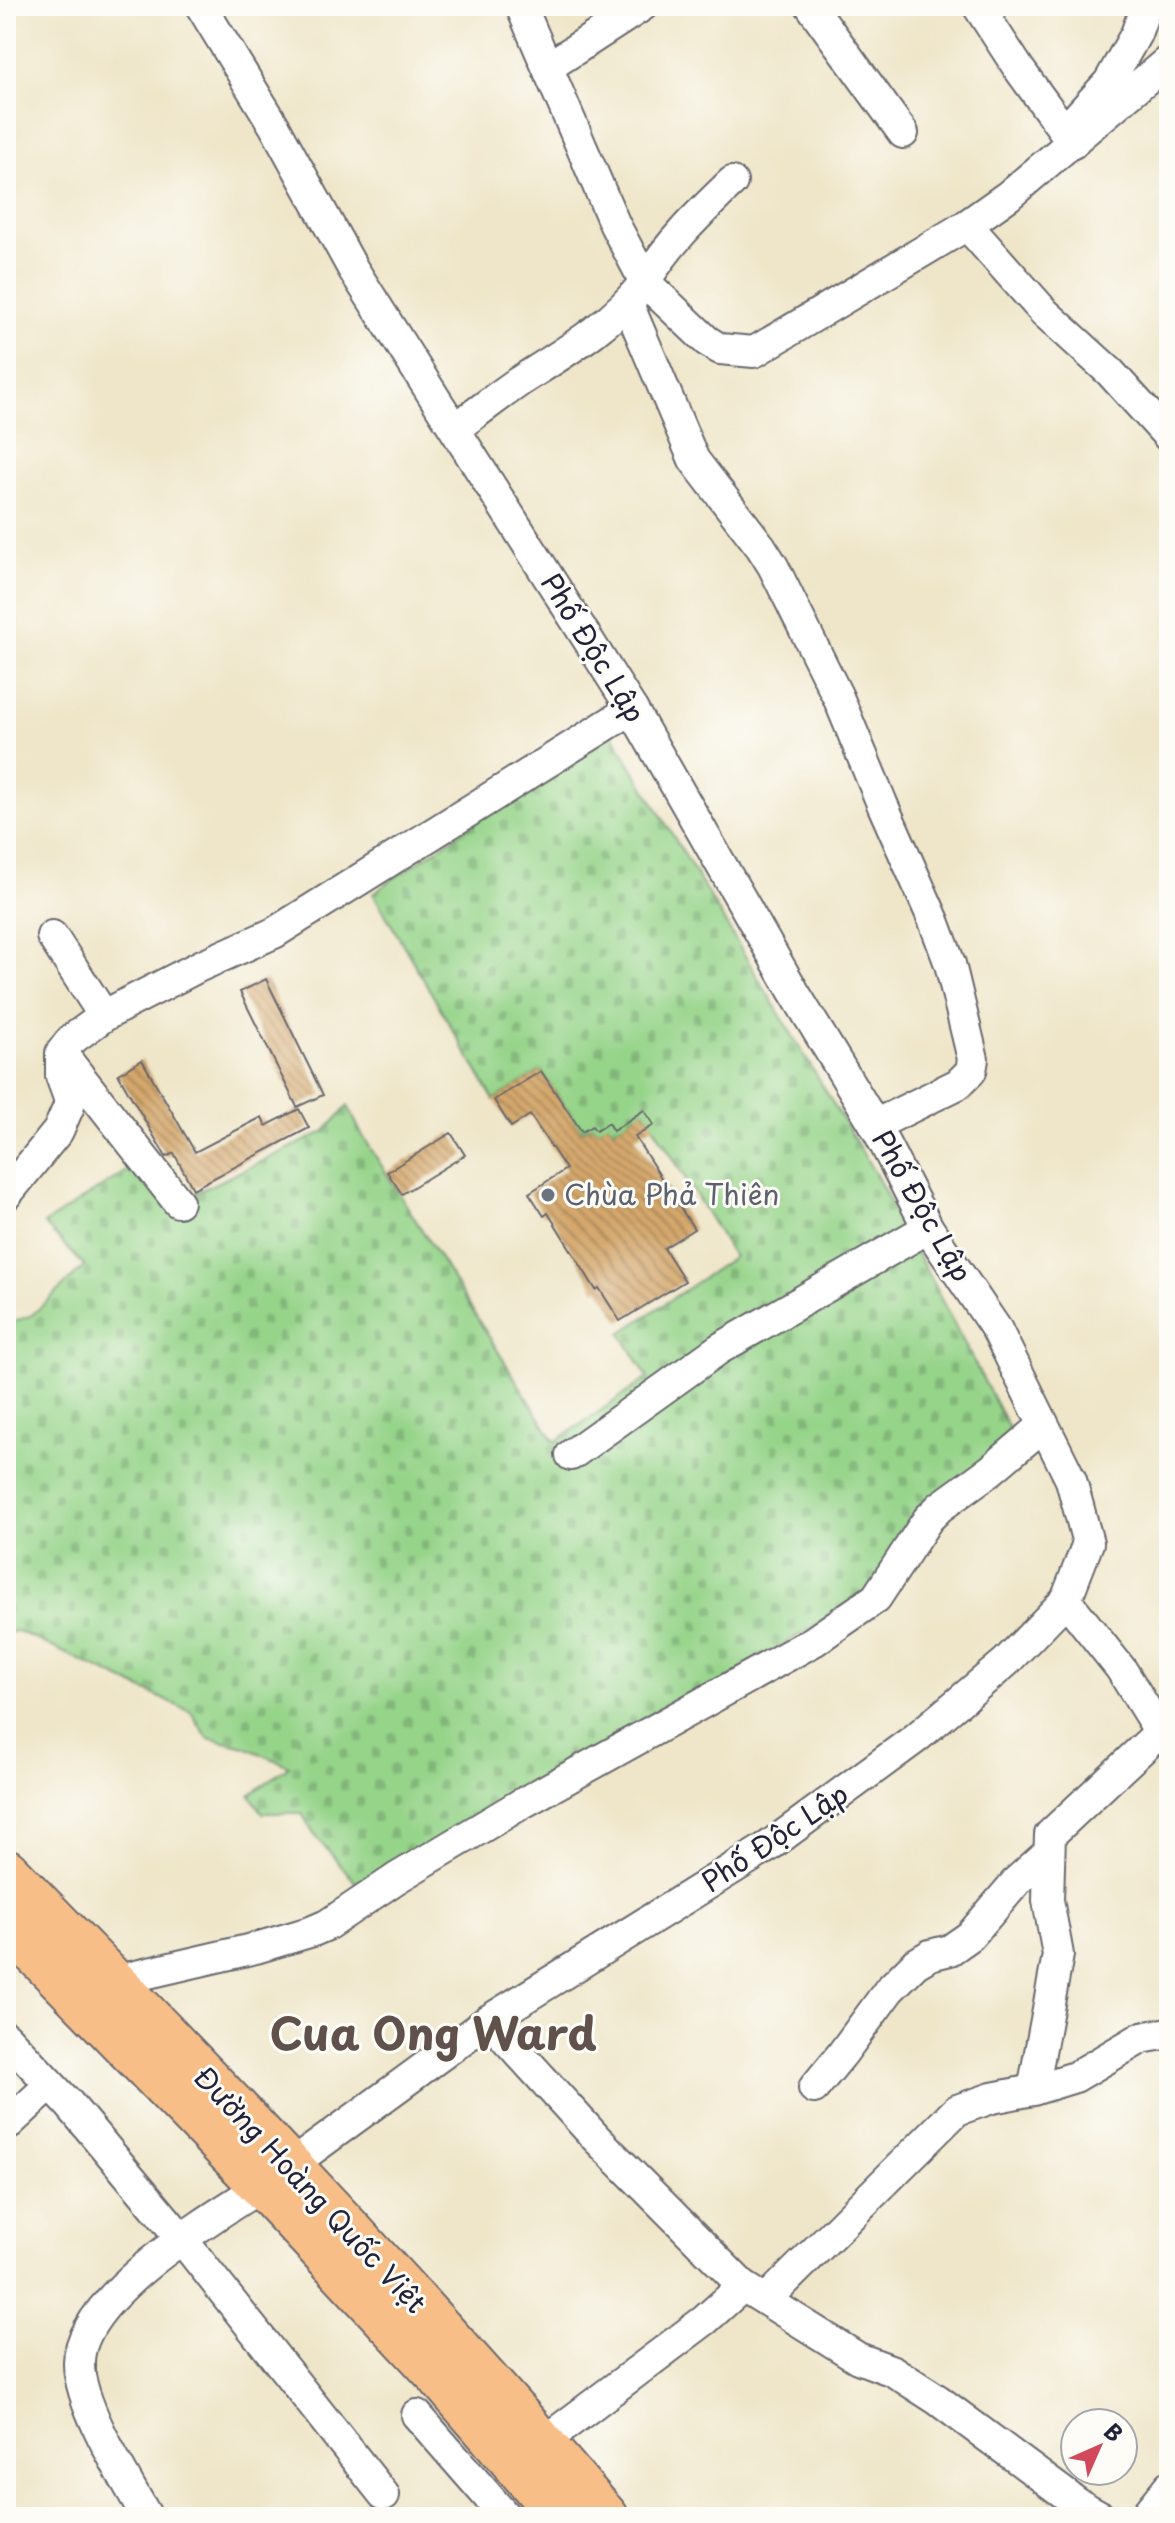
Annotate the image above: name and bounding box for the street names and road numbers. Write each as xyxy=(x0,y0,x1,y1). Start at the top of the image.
street label: Phố Độc Lập xyxy=(531,564,657,730)
street label: Phố Độc Lập xyxy=(862,1121,984,1289)
street label: Phố Độc Lập xyxy=(692,1772,856,1902)
street label: Đường Hoàng Quốc Việt xyxy=(185,2056,437,2322)

